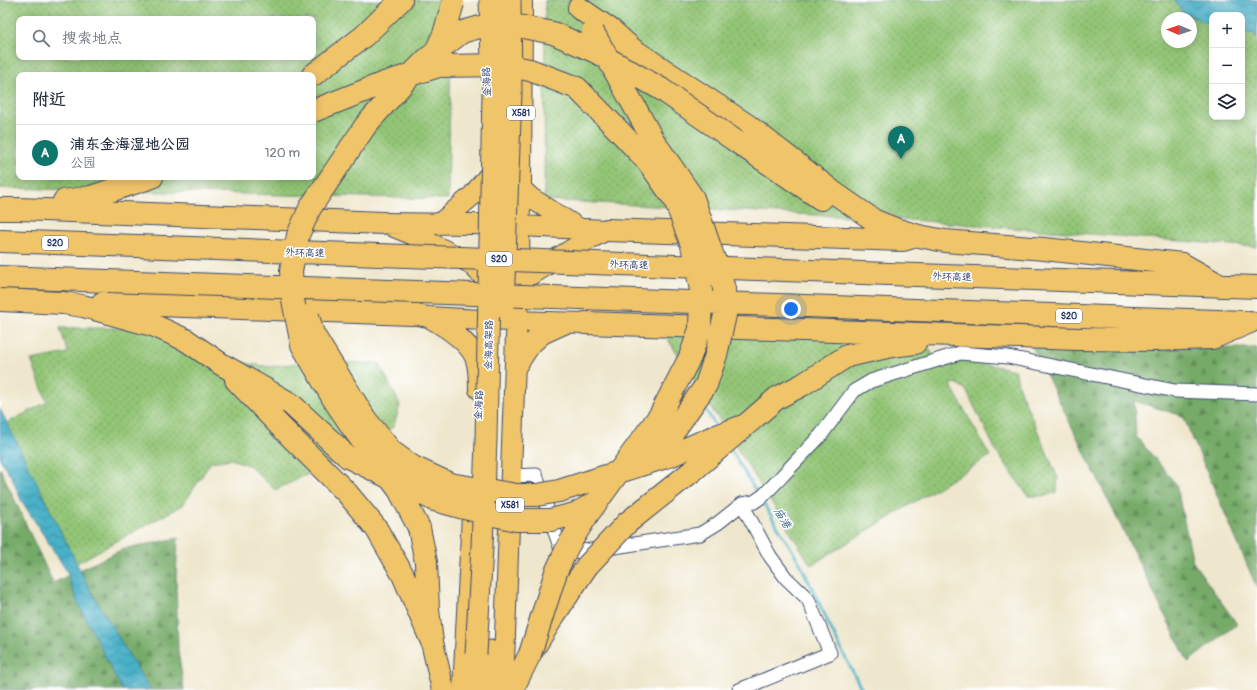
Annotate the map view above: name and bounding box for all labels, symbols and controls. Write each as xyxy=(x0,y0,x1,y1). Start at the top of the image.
north arrow xyxy=(1161,12,1197,48)
map controls xyxy=(1209,12,1245,120)
button: + xyxy=(1209,12,1245,48)
search box xyxy=(16,16,316,60)
icon: search xyxy=(30,27,52,49)
text: 搜索地点 xyxy=(62,29,122,48)
button: − xyxy=(1209,48,1245,84)
street label: 金海路 xyxy=(480,67,494,97)
button: layers xyxy=(1209,84,1245,120)
text: 附近 xyxy=(32,89,66,110)
road number: X581 xyxy=(507,106,535,120)
pin: A xyxy=(888,126,914,159)
text: 浦东金海湿地公园 xyxy=(70,135,190,154)
text: A xyxy=(41,145,49,161)
text: 120 m xyxy=(264,145,300,161)
text: 公园 xyxy=(70,155,96,171)
road number: S20 xyxy=(42,236,68,250)
street label: 外环高速 xyxy=(285,246,325,260)
road number: S20 xyxy=(486,252,512,266)
street label: 外环高速 xyxy=(609,258,649,272)
street label: 外环高速 xyxy=(932,270,972,284)
your location xyxy=(781,299,801,319)
road number: S20 xyxy=(1056,309,1082,323)
street label: 金海高架路 xyxy=(483,320,495,370)
street label: 金海路 xyxy=(472,390,486,420)
road number: X581 xyxy=(496,498,524,512)
water label: 庙港 xyxy=(771,505,794,532)

